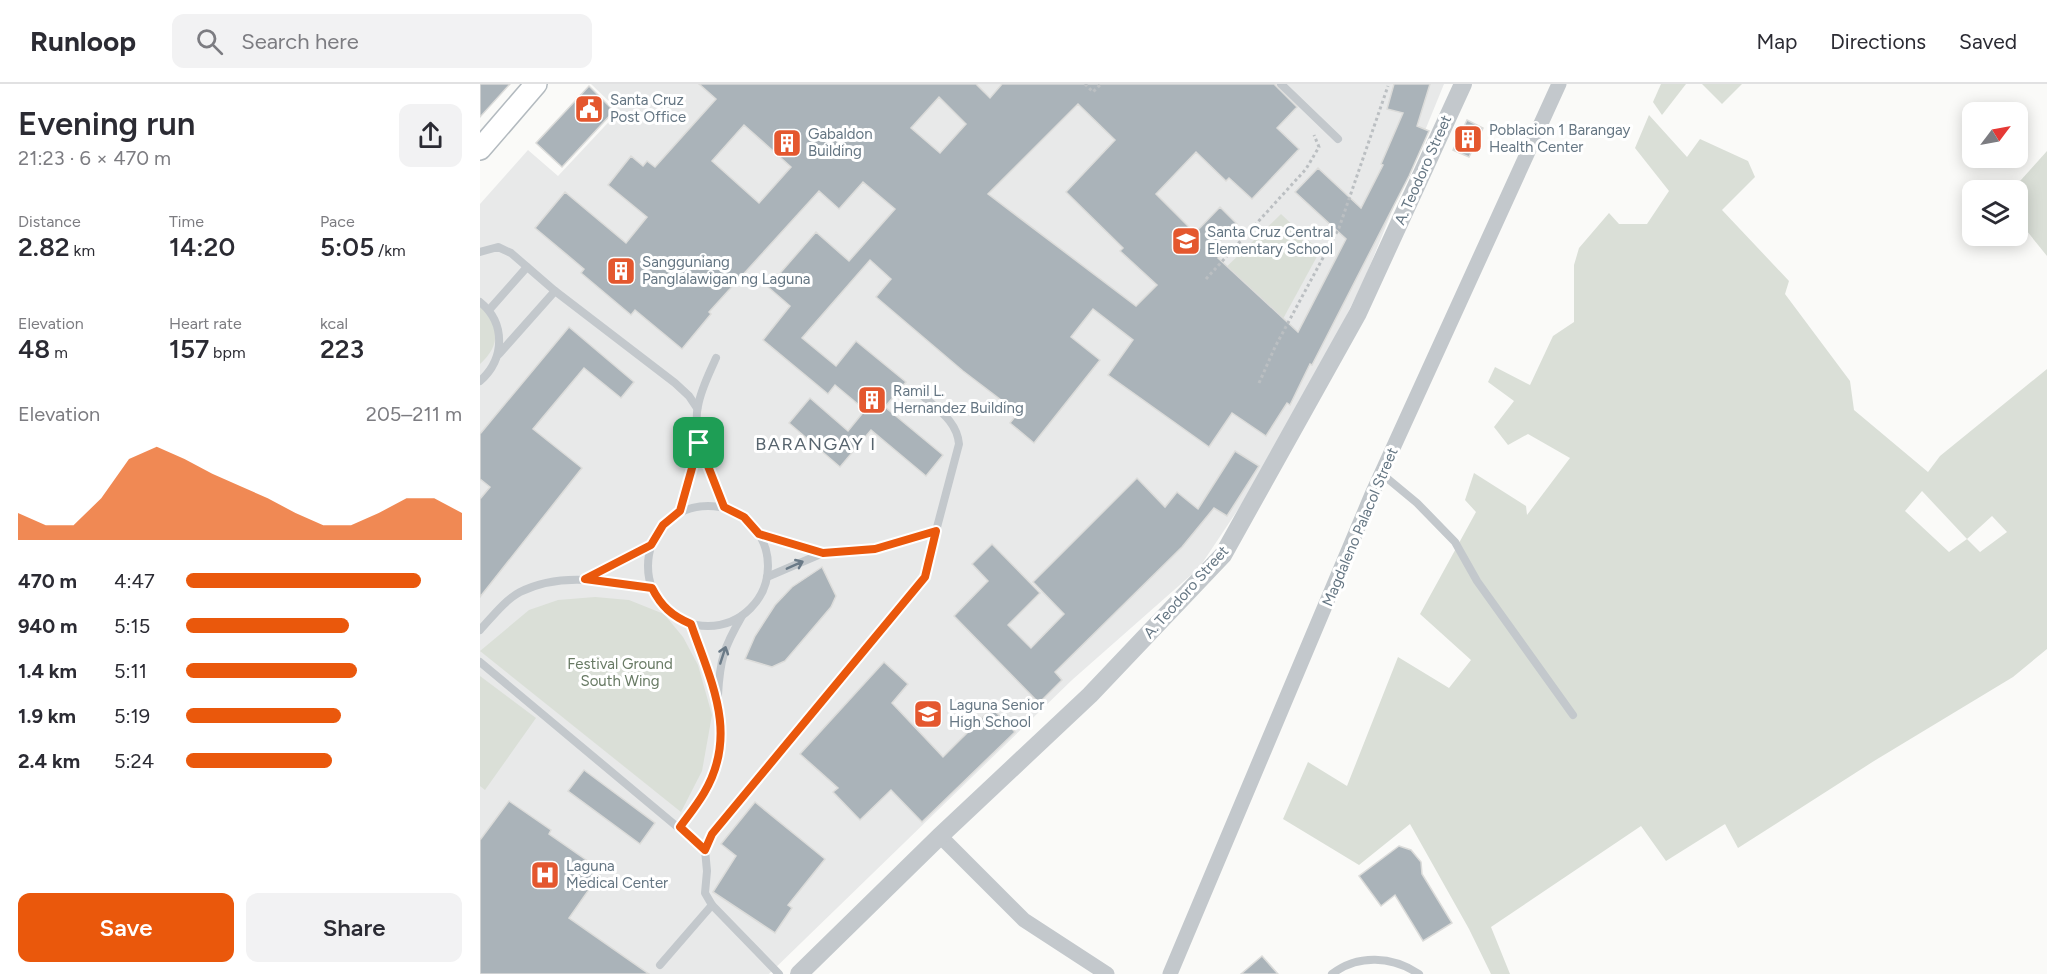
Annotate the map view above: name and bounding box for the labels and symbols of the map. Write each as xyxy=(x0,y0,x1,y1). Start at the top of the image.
place label: Santa Cruz Post Office xyxy=(610,91,686,126)
public building icon: Santa Cruz Post Office xyxy=(573,93,605,125)
north arrow xyxy=(1962,102,2028,168)
street label: A. Teodoro Street xyxy=(1391,112,1455,228)
place label: Poblacion 1 Barangay Health Center xyxy=(1489,121,1630,156)
building icon: Poblacion 1 Barangay Health Center xyxy=(1452,123,1484,155)
place label: Gabaldon Building xyxy=(808,125,873,160)
building icon: Gabaldon Building xyxy=(771,127,803,159)
place label: Santa Cruz Central Elementary School xyxy=(1207,223,1334,258)
school or university icon: Santa Cruz Central Elementary School xyxy=(1170,225,1202,257)
place label: Sangguniang Panglalawigan ng Laguna xyxy=(642,253,810,288)
building icon: Sangguniang Panglalawigan ng Laguna xyxy=(605,255,637,287)
place label: Ramil L. Hernandez Building xyxy=(893,382,1024,417)
building icon: Ramil L. Hernandez Building xyxy=(856,384,888,416)
pin xyxy=(673,417,724,468)
district label: BARANGAY I xyxy=(755,433,877,455)
street label: Magdaleno Palacol Street xyxy=(1318,445,1402,609)
street label: A. Teodoro Street xyxy=(1140,542,1232,642)
one-way arrow xyxy=(785,559,803,570)
one-way arrow xyxy=(718,646,729,665)
park label: Festival Ground South Wing xyxy=(567,655,673,690)
place label: Laguna Senior High School xyxy=(949,696,1044,731)
school or university icon: Laguna Senior High School xyxy=(912,698,944,730)
place label: Laguna Medical Center xyxy=(566,857,668,892)
hospital icon: Laguna Medical Center xyxy=(529,859,561,891)

